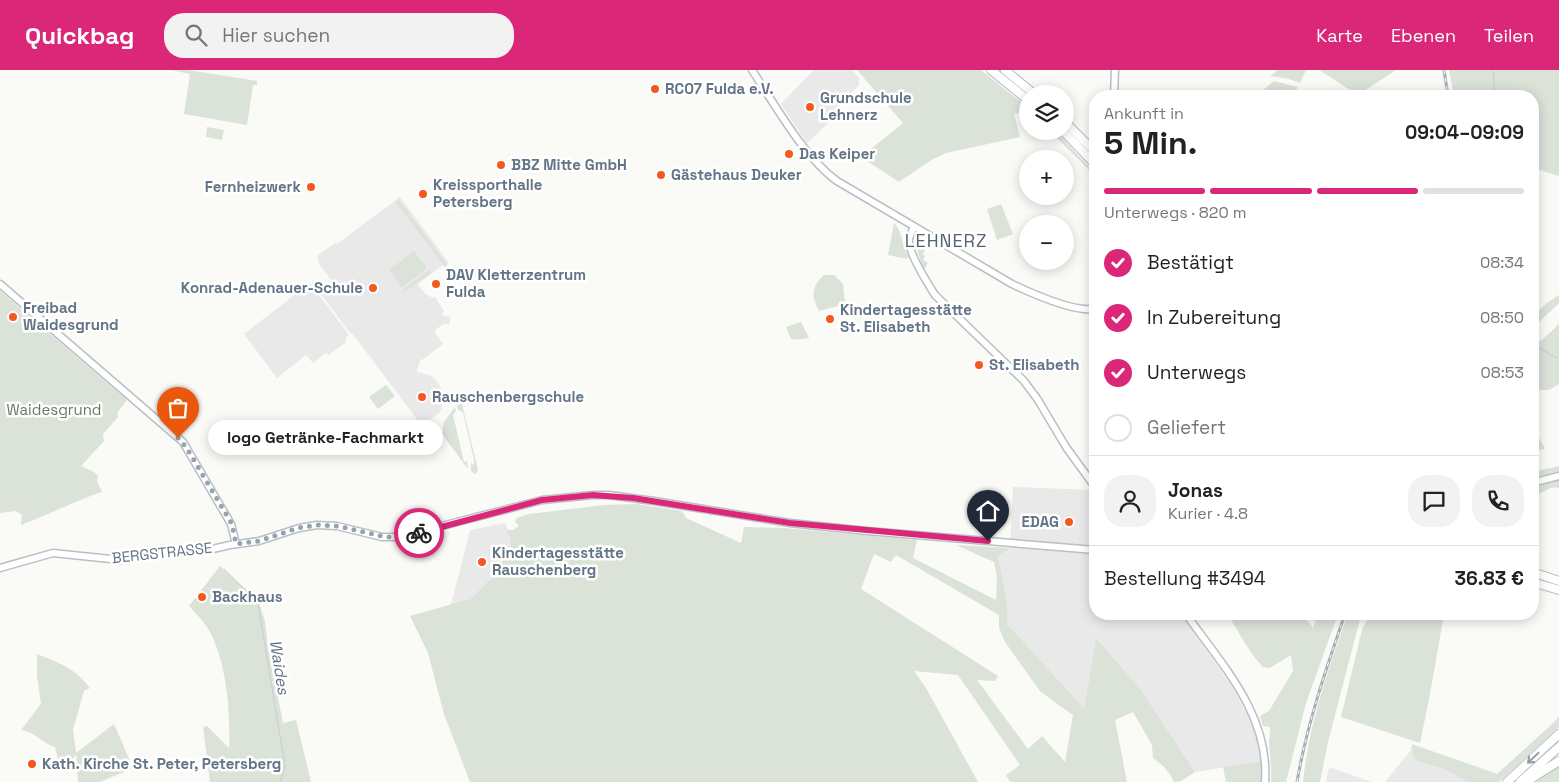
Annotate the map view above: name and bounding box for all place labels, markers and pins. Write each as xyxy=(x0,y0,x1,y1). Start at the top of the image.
place label: RC07 Fulda e.V. xyxy=(665,79,774,98)
marker: RC07 Fulda e.V. xyxy=(649,83,661,95)
place label: Grundschule Lehnerz xyxy=(820,88,912,124)
marker: Grundschule Lehnerz xyxy=(804,101,816,113)
place label: Das Keiper xyxy=(799,144,875,163)
marker: Das Keiper xyxy=(783,148,795,160)
place label: BBZ Mitte GmbH xyxy=(511,155,627,174)
marker: BBZ Mitte GmbH xyxy=(495,159,507,171)
place label: Gästehaus Deuker xyxy=(671,165,802,184)
marker: Gästehaus Deuker xyxy=(655,169,667,181)
place label: Kreissporthalle Petersberg xyxy=(433,175,543,211)
place label: Fernheizwerk xyxy=(205,177,302,196)
marker: Fernheizwerk xyxy=(305,181,317,193)
marker: Kreissporthalle Petersberg xyxy=(417,188,429,200)
place label: DAV Kletterzentrum Fulda xyxy=(446,265,586,301)
place label: Konrad-Adenauer-Schule xyxy=(181,278,363,297)
marker: DAV Kletterzentrum Fulda xyxy=(430,278,442,290)
marker: Konrad-Adenauer-Schule xyxy=(367,282,379,294)
place label: Freibad Waidesgrund xyxy=(23,298,119,334)
place label: Kindertagesstätte St. Elisabeth xyxy=(840,300,972,336)
marker: Freibad Waidesgrund xyxy=(7,311,19,323)
marker: Kindertagesstätte St. Elisabeth xyxy=(824,313,836,325)
place label: St. Elisabeth xyxy=(989,355,1080,374)
marker: St. Elisabeth xyxy=(973,359,985,371)
pin xyxy=(157,387,199,438)
place label: Rauschenbergschule xyxy=(432,387,584,406)
marker: Rauschenbergschule xyxy=(416,391,428,403)
callout: logo Getränke-Fachmarkt xyxy=(208,420,443,456)
pin xyxy=(967,490,1009,541)
place label: EDAG xyxy=(1021,512,1059,531)
marker: EDAG xyxy=(1063,516,1075,528)
place label: Kindertagesstätte Rauschenberg xyxy=(492,543,624,579)
marker: Kindertagesstätte Rauschenberg xyxy=(476,556,488,568)
place label: Backhaus xyxy=(212,587,283,606)
marker: Backhaus xyxy=(196,591,208,603)
place label: Kath. Kirche St. Peter, Petersberg xyxy=(42,754,281,773)
marker: Kath. Kirche St. Peter, Petersberg xyxy=(26,758,38,770)

